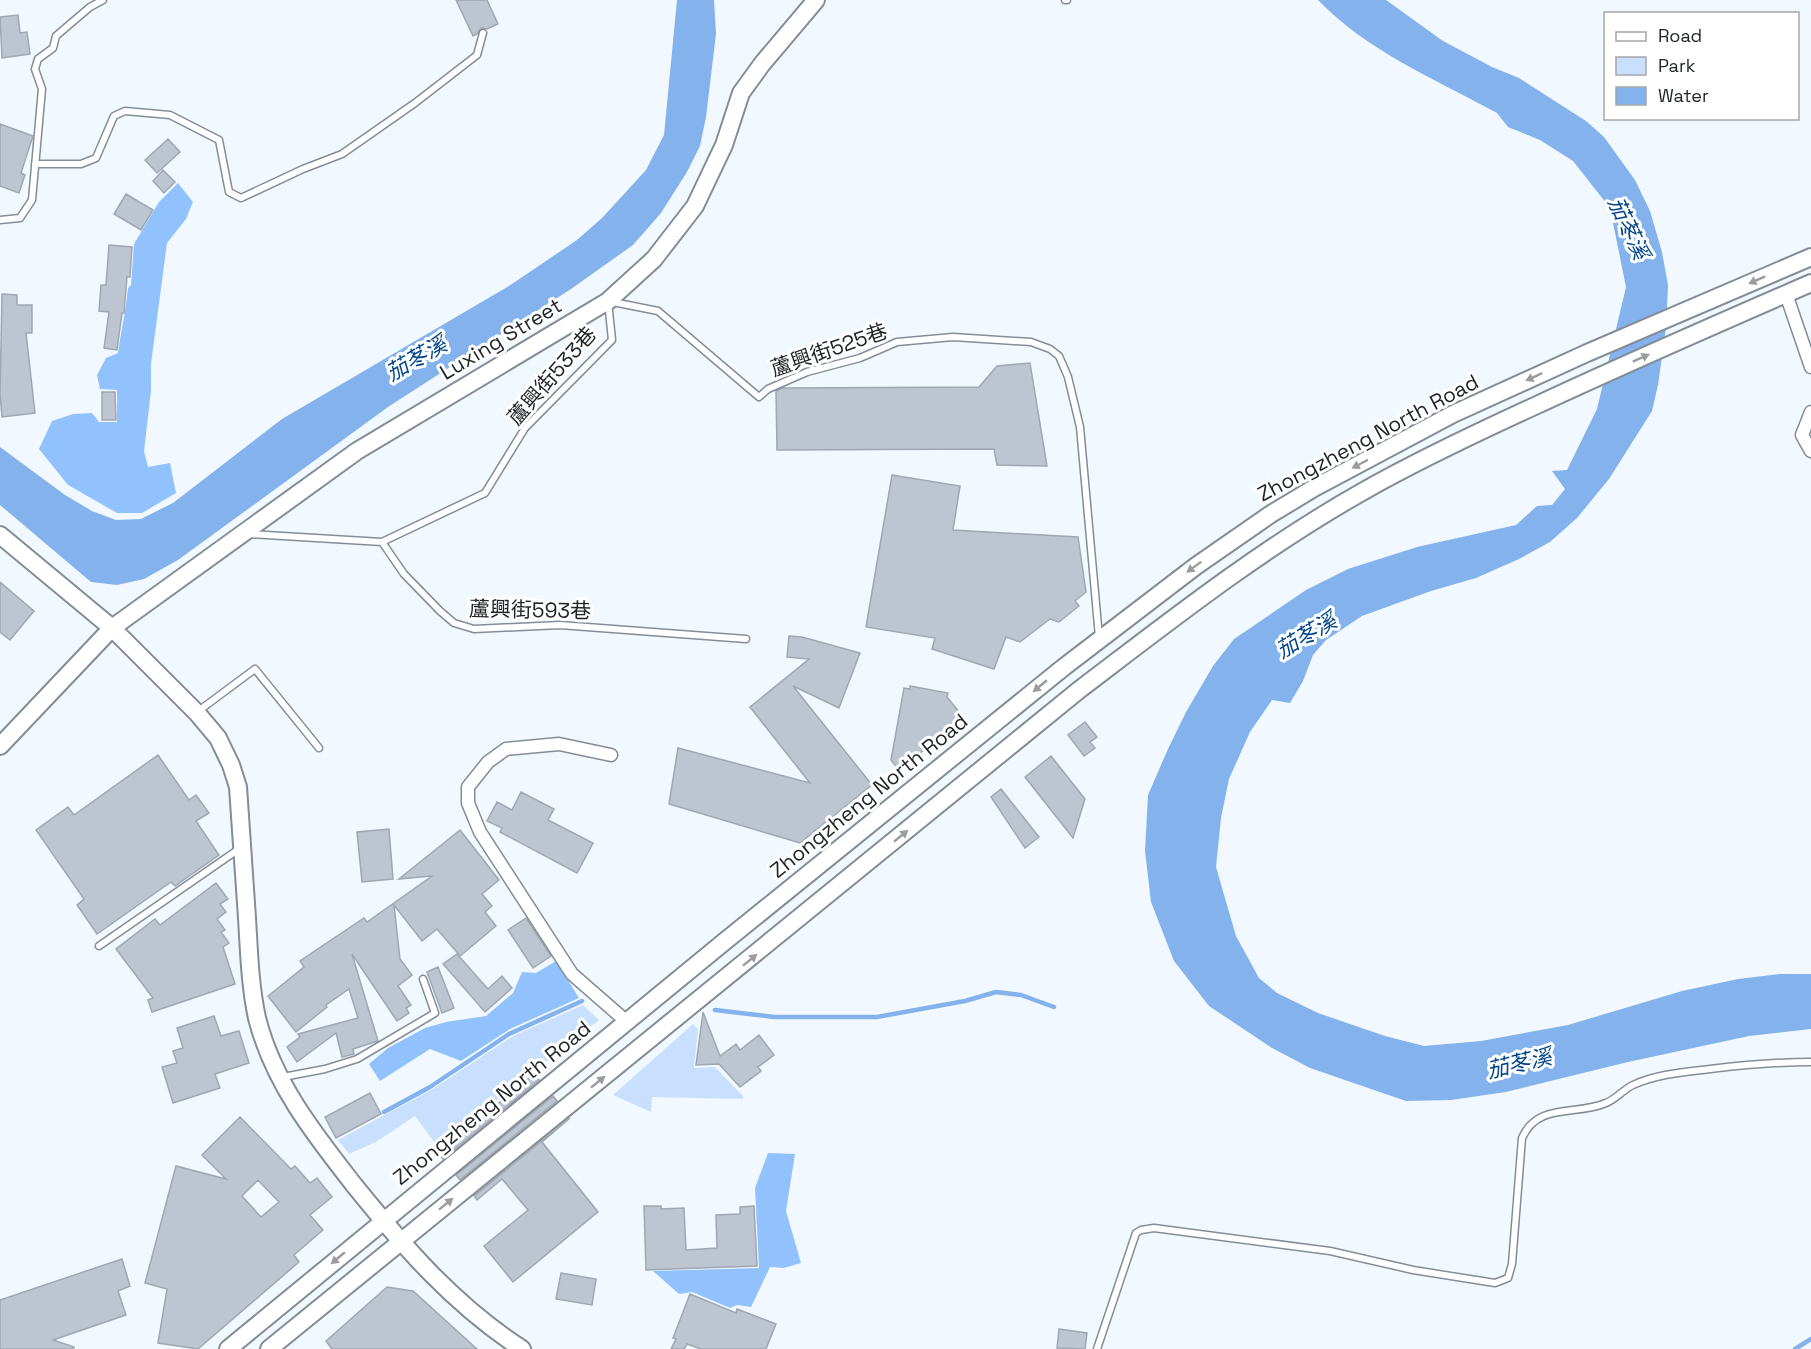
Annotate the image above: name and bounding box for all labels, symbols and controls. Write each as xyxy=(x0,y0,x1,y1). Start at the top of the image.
legend xyxy=(1604,12,1799,120)
text: Road xyxy=(1658,24,1702,47)
text: Park xyxy=(1658,54,1696,77)
text: Water xyxy=(1658,84,1709,107)
water label: 茄苳溪 xyxy=(1602,192,1657,267)
one-way arrow xyxy=(1749,276,1766,285)
street label: Luxing Street xyxy=(435,292,567,386)
street label: 蘆興街525巷 xyxy=(767,317,891,382)
street label: 蘆興街533巷 xyxy=(501,321,602,431)
water label: 茄苳溪 xyxy=(380,328,454,387)
one-way arrow xyxy=(1632,353,1650,362)
street label: Zhongzheng North Road xyxy=(1253,368,1483,507)
one-way arrow xyxy=(1525,372,1543,382)
one-way arrow xyxy=(1351,459,1368,469)
one-way arrow xyxy=(1187,561,1203,573)
street label: 蘆興街593巷 xyxy=(469,595,591,624)
water label: 茄苳溪 xyxy=(1270,604,1344,664)
one-way arrow xyxy=(1033,679,1048,692)
street label: Zhongzheng North Road xyxy=(764,708,973,884)
one-way arrow xyxy=(893,830,909,843)
one-way arrow xyxy=(742,953,758,966)
street label: Zhongzheng North Road xyxy=(387,1015,596,1191)
water label: 茄苳溪 xyxy=(1484,1041,1557,1084)
one-way arrow xyxy=(590,1076,605,1089)
one-way arrow xyxy=(438,1198,454,1211)
one-way arrow xyxy=(331,1251,346,1264)

